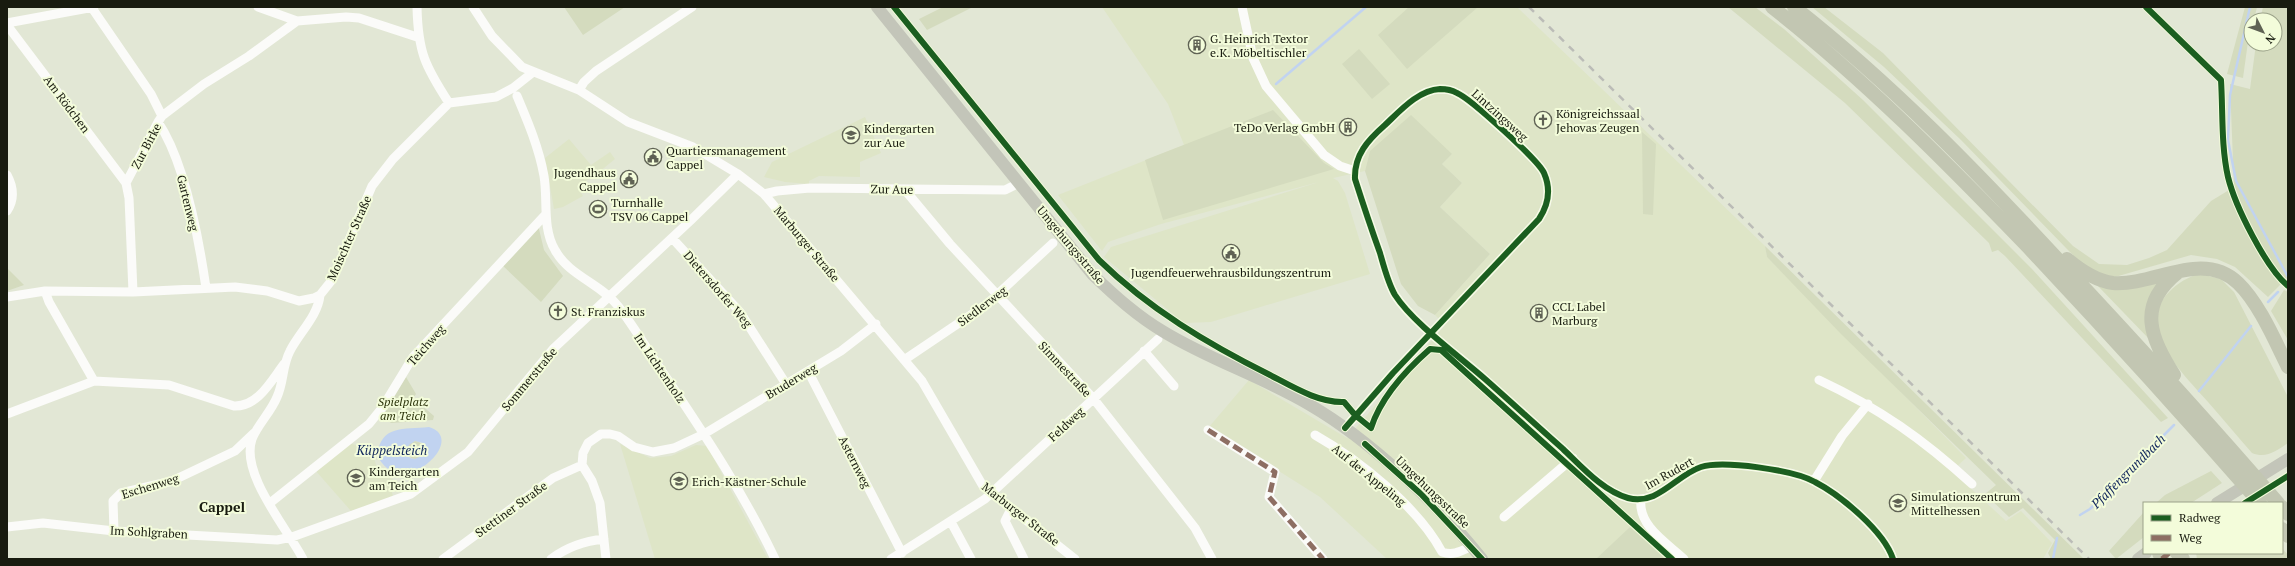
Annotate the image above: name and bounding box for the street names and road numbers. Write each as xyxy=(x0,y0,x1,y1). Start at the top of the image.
street label: Am Rödchen xyxy=(41,72,93,136)
street label: Lintzingsweg xyxy=(1469,86,1532,145)
street label: Zur Birke xyxy=(128,121,164,171)
street label: Gartenweg xyxy=(174,173,202,233)
street label: Zur Aue xyxy=(871,181,913,197)
street label: Moischter Straße xyxy=(323,193,375,283)
street label: Marburger Straße xyxy=(771,203,843,285)
street label: Umgehungsstraße xyxy=(1034,203,1108,287)
street label: Dietersdorfer Weg xyxy=(681,248,756,331)
street label: Siedlerweg xyxy=(954,282,1010,329)
street label: Teichweg xyxy=(404,321,448,369)
street label: Im Lichtenholz xyxy=(631,330,689,406)
street label: Simmestraße xyxy=(1035,338,1095,400)
street label: Sommerstraße xyxy=(498,344,560,414)
street label: Bruderweg xyxy=(763,359,820,402)
street label: Feldweg xyxy=(1045,403,1088,444)
street label: Asternweg xyxy=(835,433,875,491)
street label: Auf der Appeling xyxy=(1329,441,1409,510)
street label: Umgehungsstraße xyxy=(1393,453,1473,531)
street label: Im Rudert xyxy=(1642,453,1697,493)
street label: Eschenweg xyxy=(120,470,181,502)
street label: Stettiner Straße xyxy=(472,478,550,540)
street label: Marburger Straße xyxy=(979,479,1063,549)
street label: Im Sohlgraben xyxy=(110,522,188,542)

